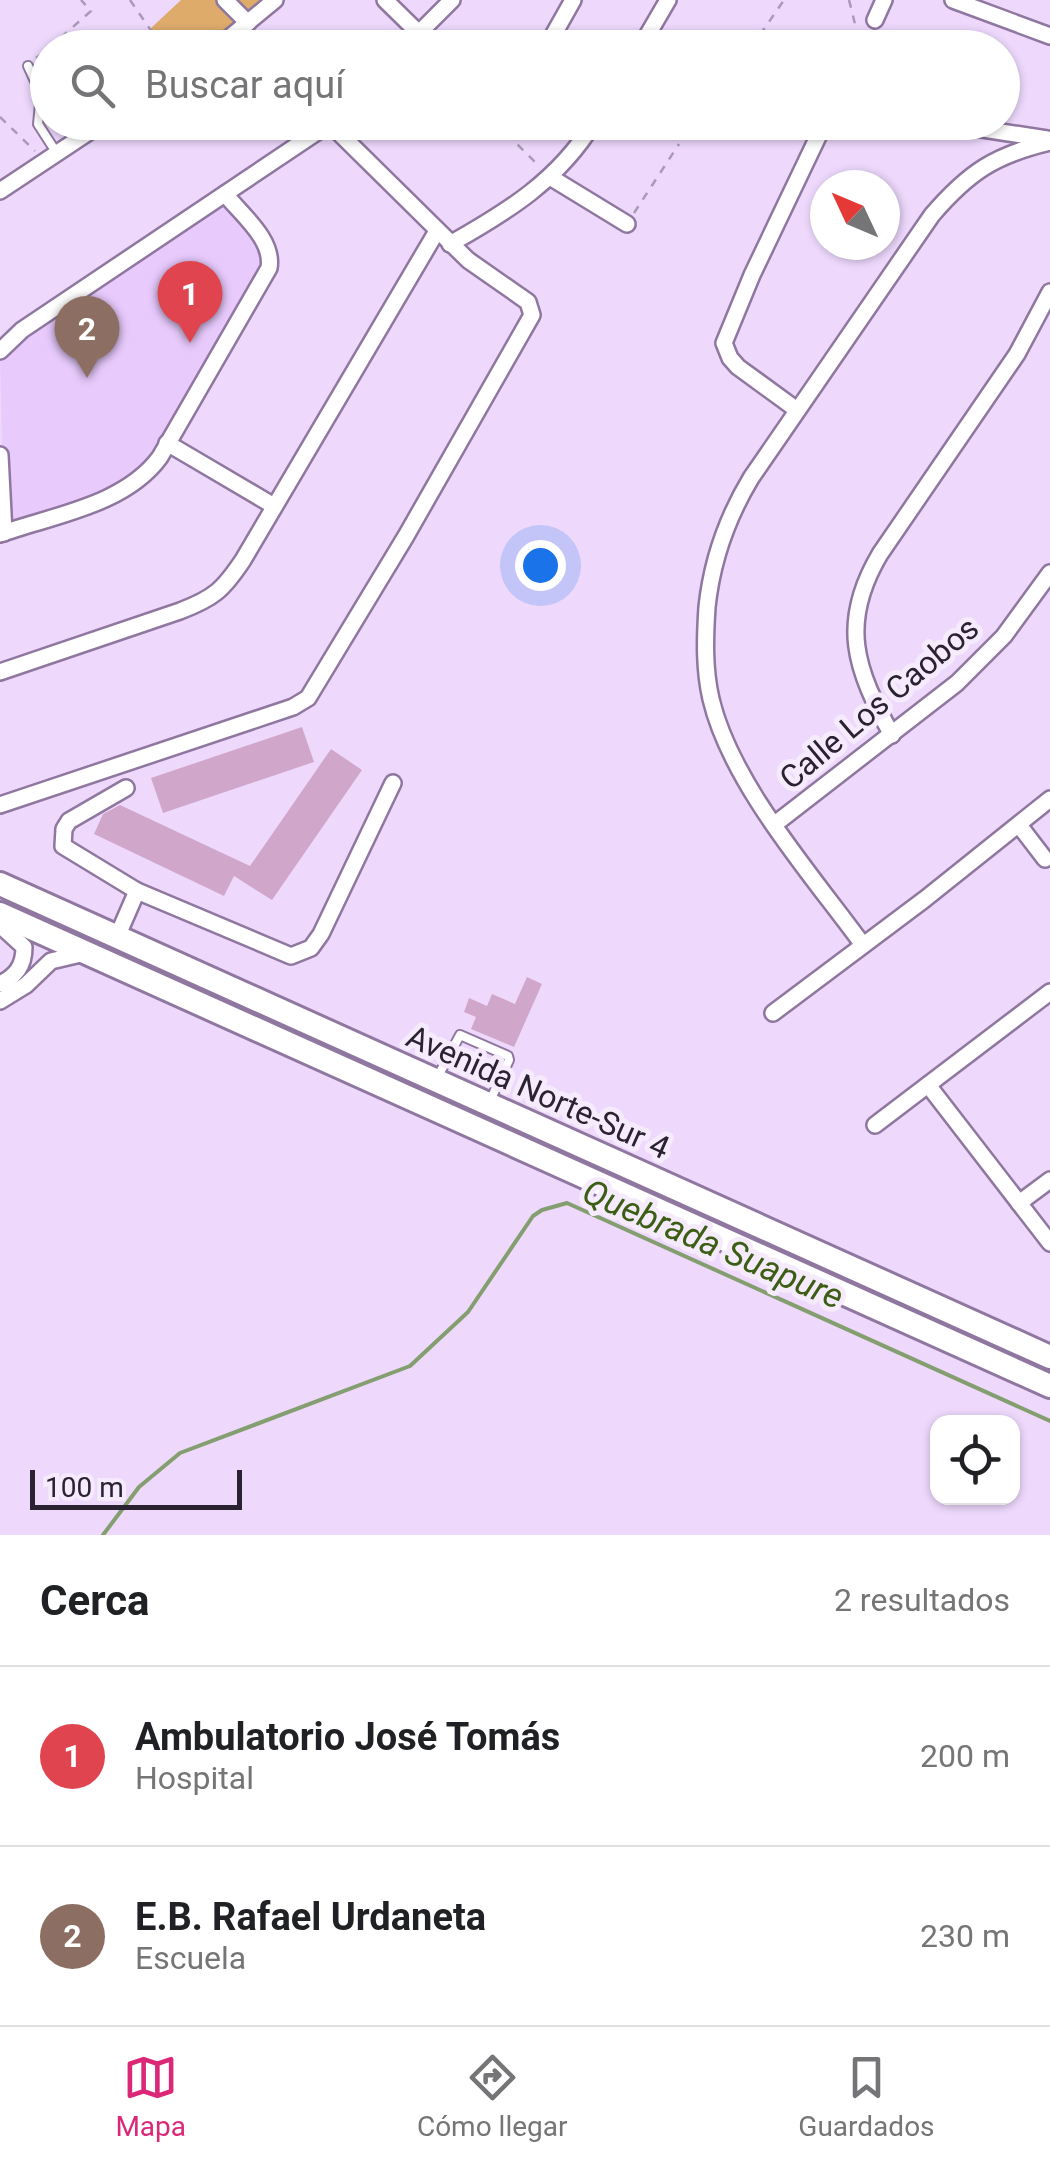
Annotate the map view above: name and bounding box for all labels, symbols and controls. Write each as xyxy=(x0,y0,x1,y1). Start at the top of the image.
search box xyxy=(30,30,1020,140)
icon: search xyxy=(65,58,120,113)
text: Buscar aquí xyxy=(145,63,345,107)
north arrow xyxy=(810,170,900,260)
pin: 1 xyxy=(158,260,222,343)
pin: 2 xyxy=(54,296,120,378)
your location xyxy=(515,540,566,591)
street label: Calle Los Caobos xyxy=(772,609,986,797)
street label: Avenida Norte-Sur 4 xyxy=(401,1017,675,1167)
water label: Quebrada Suapure xyxy=(576,1171,849,1318)
map controls xyxy=(930,1415,1020,1505)
button: locate xyxy=(930,1415,1020,1505)
scale bar xyxy=(30,1465,242,1510)
text: 100 m xyxy=(45,1471,124,1504)
text: Cerca xyxy=(40,1576,150,1625)
text: 2 resultados xyxy=(834,1581,1010,1619)
text: Ambulatorio José Tomás xyxy=(135,1715,560,1759)
text: 1 xyxy=(63,1737,82,1775)
text: 200 m xyxy=(920,1737,1010,1775)
text: Hospital xyxy=(135,1759,254,1797)
text: E.B. Rafael Urdaneta xyxy=(135,1895,486,1939)
text: 2 xyxy=(63,1917,82,1955)
text: 230 m xyxy=(920,1917,1010,1955)
text: Escuela xyxy=(135,1939,246,1977)
tab: Mapa xyxy=(115,2050,186,2143)
tab: Cómo llegar xyxy=(417,2050,568,2143)
tab: Guardados xyxy=(798,2050,935,2143)

